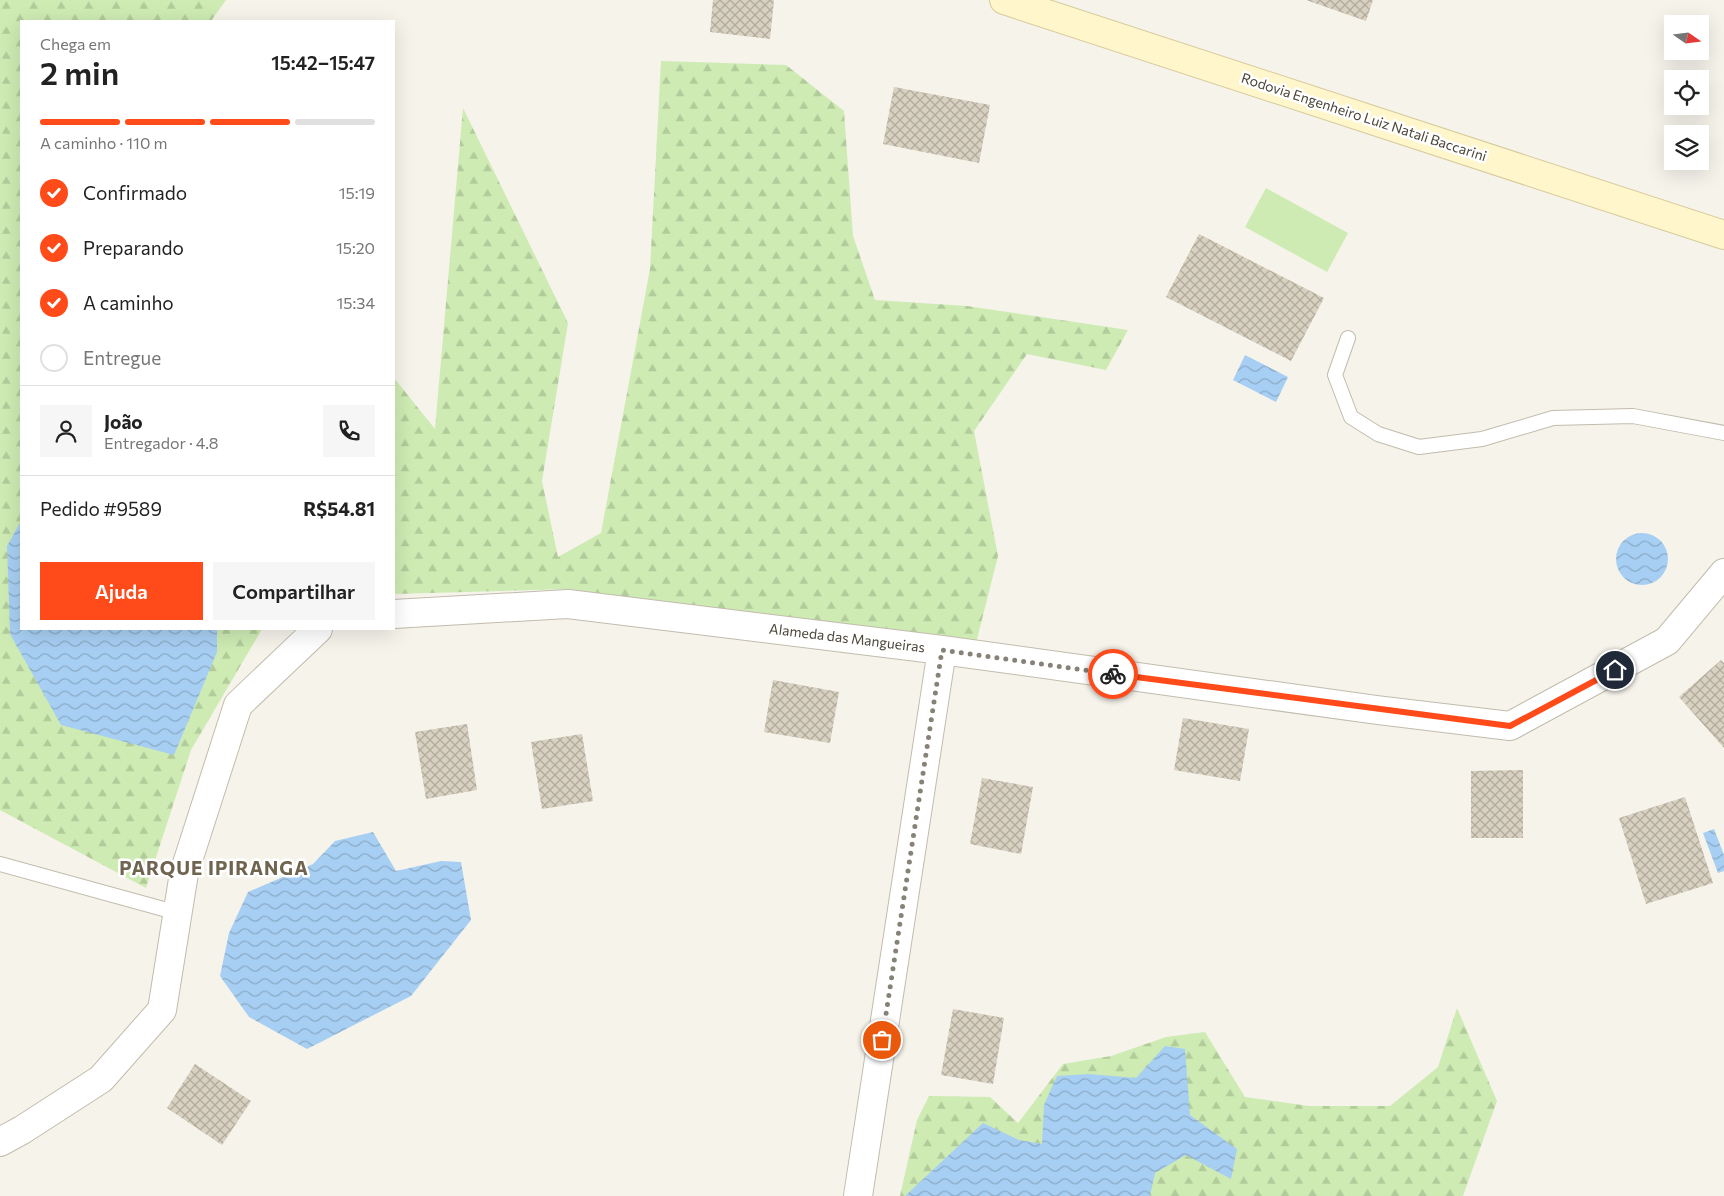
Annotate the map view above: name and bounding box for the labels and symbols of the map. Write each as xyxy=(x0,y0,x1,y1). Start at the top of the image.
north arrow xyxy=(1664,15,1709,60)
street label: Rodovia Engenheiro Luiz Natali Baccarini xyxy=(1239,69,1489,164)
street label: Alameda das Mangueiras xyxy=(768,620,926,655)
courier xyxy=(1088,649,1138,699)
pin xyxy=(1594,649,1636,691)
district label: PARQUE IPIRANGA xyxy=(119,856,309,879)
pin xyxy=(861,1019,903,1061)

